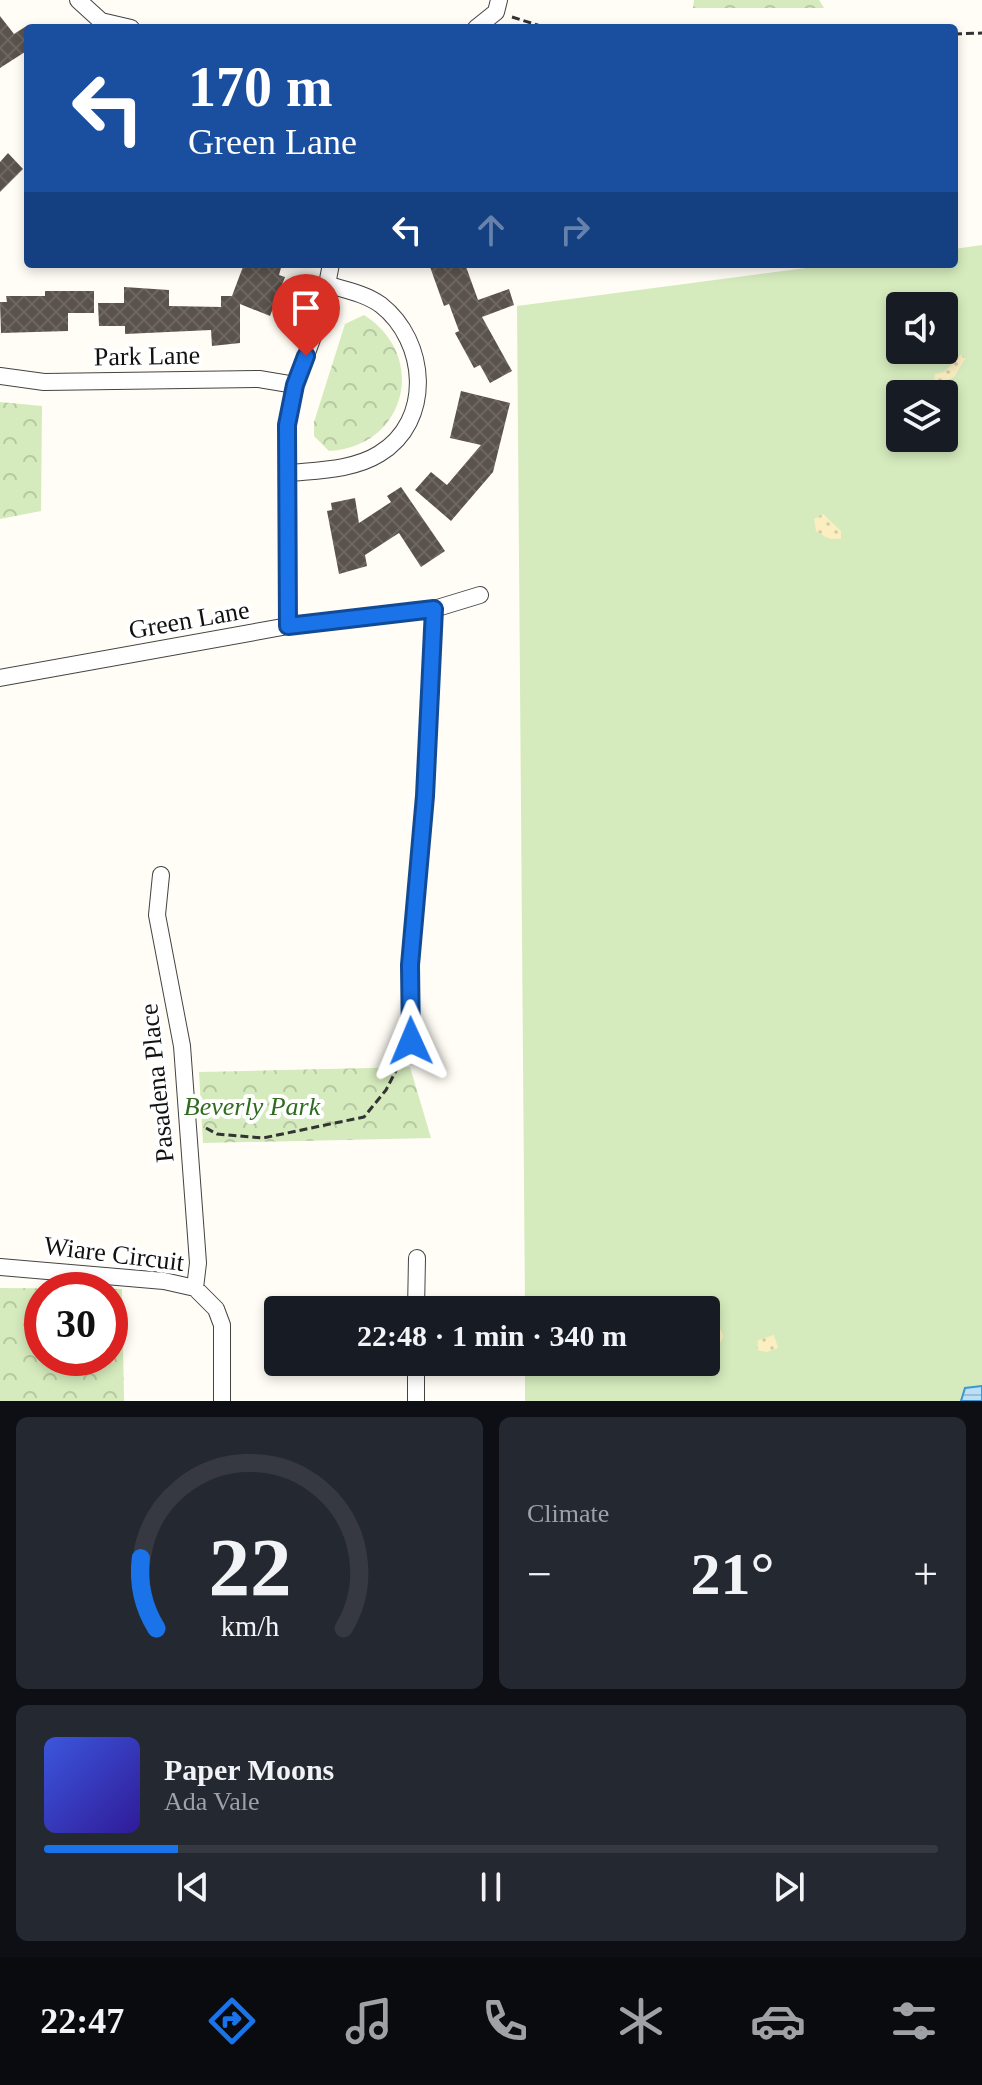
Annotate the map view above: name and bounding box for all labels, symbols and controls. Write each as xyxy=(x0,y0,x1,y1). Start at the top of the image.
icon: left xyxy=(56,56,160,160)
text: 170 m xyxy=(188,56,333,118)
text: Green Lane xyxy=(188,122,357,162)
icon: left xyxy=(385,208,429,252)
icon: ahead xyxy=(469,208,513,252)
icon: right xyxy=(553,208,597,252)
pin xyxy=(272,274,340,356)
icon: arrive xyxy=(284,286,328,330)
map controls xyxy=(886,292,958,452)
button: sound xyxy=(886,292,958,364)
street label: Park Lane xyxy=(94,341,200,371)
button: layers xyxy=(886,380,958,452)
street label: Green Lane xyxy=(126,595,252,645)
position arrow xyxy=(369,999,453,1083)
street label: Pasadena Place xyxy=(134,1002,180,1164)
park label: Beverly Park xyxy=(184,1092,321,1121)
street label: Wiare Circuit xyxy=(42,1231,187,1277)
speed limit sign: 30 xyxy=(24,1272,128,1376)
text: 22:48 · 1 min · 340 m xyxy=(357,1319,627,1352)
text: Climate xyxy=(527,1499,609,1528)
text: 22 xyxy=(208,1521,291,1613)
text: 21° xyxy=(691,1541,775,1607)
text: − xyxy=(527,1550,552,1599)
text: + xyxy=(913,1550,938,1599)
text: km/h xyxy=(220,1611,279,1642)
text: Paper Moons xyxy=(164,1753,334,1786)
text: Ada Vale xyxy=(164,1787,260,1816)
icon: previous xyxy=(171,1865,215,1909)
icon: pause xyxy=(469,1865,513,1909)
icon: next xyxy=(767,1865,811,1909)
icon: directions xyxy=(204,1993,260,2049)
icon: music xyxy=(341,1993,397,2049)
icon: phone xyxy=(477,1993,533,2049)
icon: climate xyxy=(613,1993,669,2049)
icon: car xyxy=(750,1993,806,2049)
icon: filters xyxy=(886,1993,942,2049)
text: 22:47 xyxy=(40,2001,124,2041)

